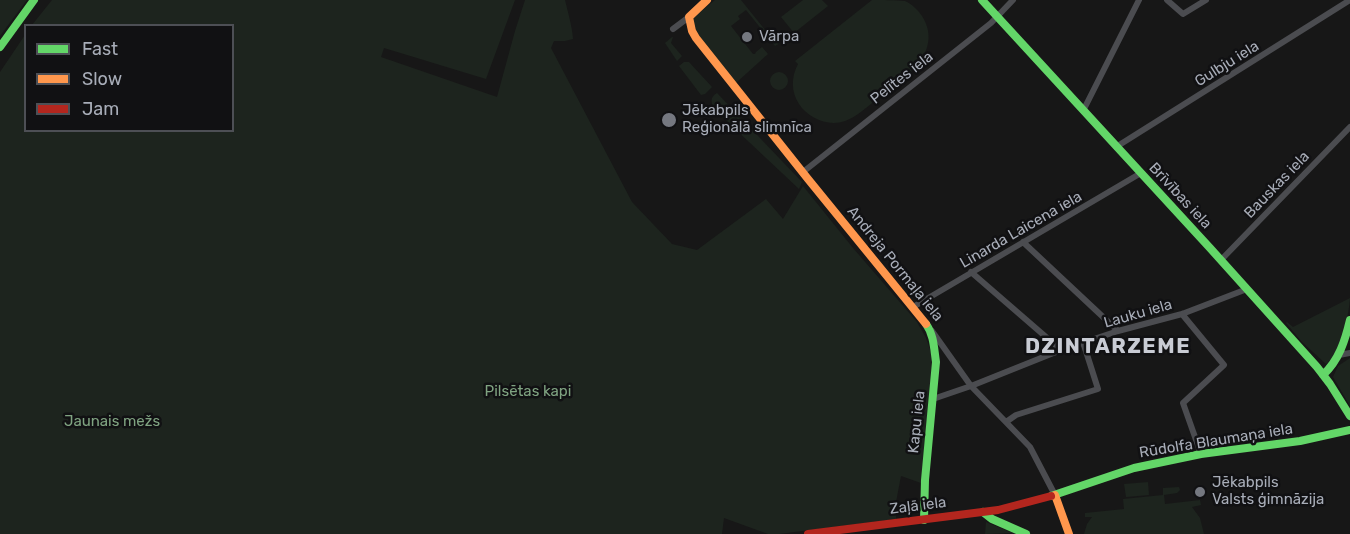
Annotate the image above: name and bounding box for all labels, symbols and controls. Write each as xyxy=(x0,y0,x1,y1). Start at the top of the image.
legend xyxy=(24,24,234,132)
place label: Vārpa xyxy=(759,28,799,46)
marker: Vārpa xyxy=(740,30,754,44)
street label: Gulbju iela xyxy=(1192,37,1262,91)
text: Fast xyxy=(82,38,118,60)
street label: Pelītes iela xyxy=(867,48,937,108)
text: Slow xyxy=(82,68,122,90)
text: Jam xyxy=(82,98,119,120)
place label: Jēkabpils Reģionālā slimnīca xyxy=(682,102,812,137)
marker: Jēkabpils Reģionālā slimnīca xyxy=(660,111,678,129)
street label: Bauskas iela xyxy=(1241,148,1313,222)
street label: Brīvības iela xyxy=(1145,159,1215,233)
street label: Linarda Laicena iela xyxy=(957,188,1085,272)
street label: Andreja Pormaļa iela xyxy=(843,203,947,325)
street label: Lauku iela xyxy=(1102,296,1174,332)
district label: DZINTARZEME xyxy=(1025,334,1191,360)
park label: Pilsētas kapi xyxy=(485,383,571,401)
street label: Kapu iela xyxy=(905,390,929,454)
park label: Jaunais mežs xyxy=(64,413,160,431)
street label: Rūdolfa Blaumaņa iela xyxy=(1138,420,1294,462)
place label: Jēkabpils Valsts ģimnāzija xyxy=(1212,474,1324,509)
marker: Jēkabpils Valsts ģimnāzija xyxy=(1193,485,1207,499)
street label: Zaļā iela xyxy=(889,494,947,518)

